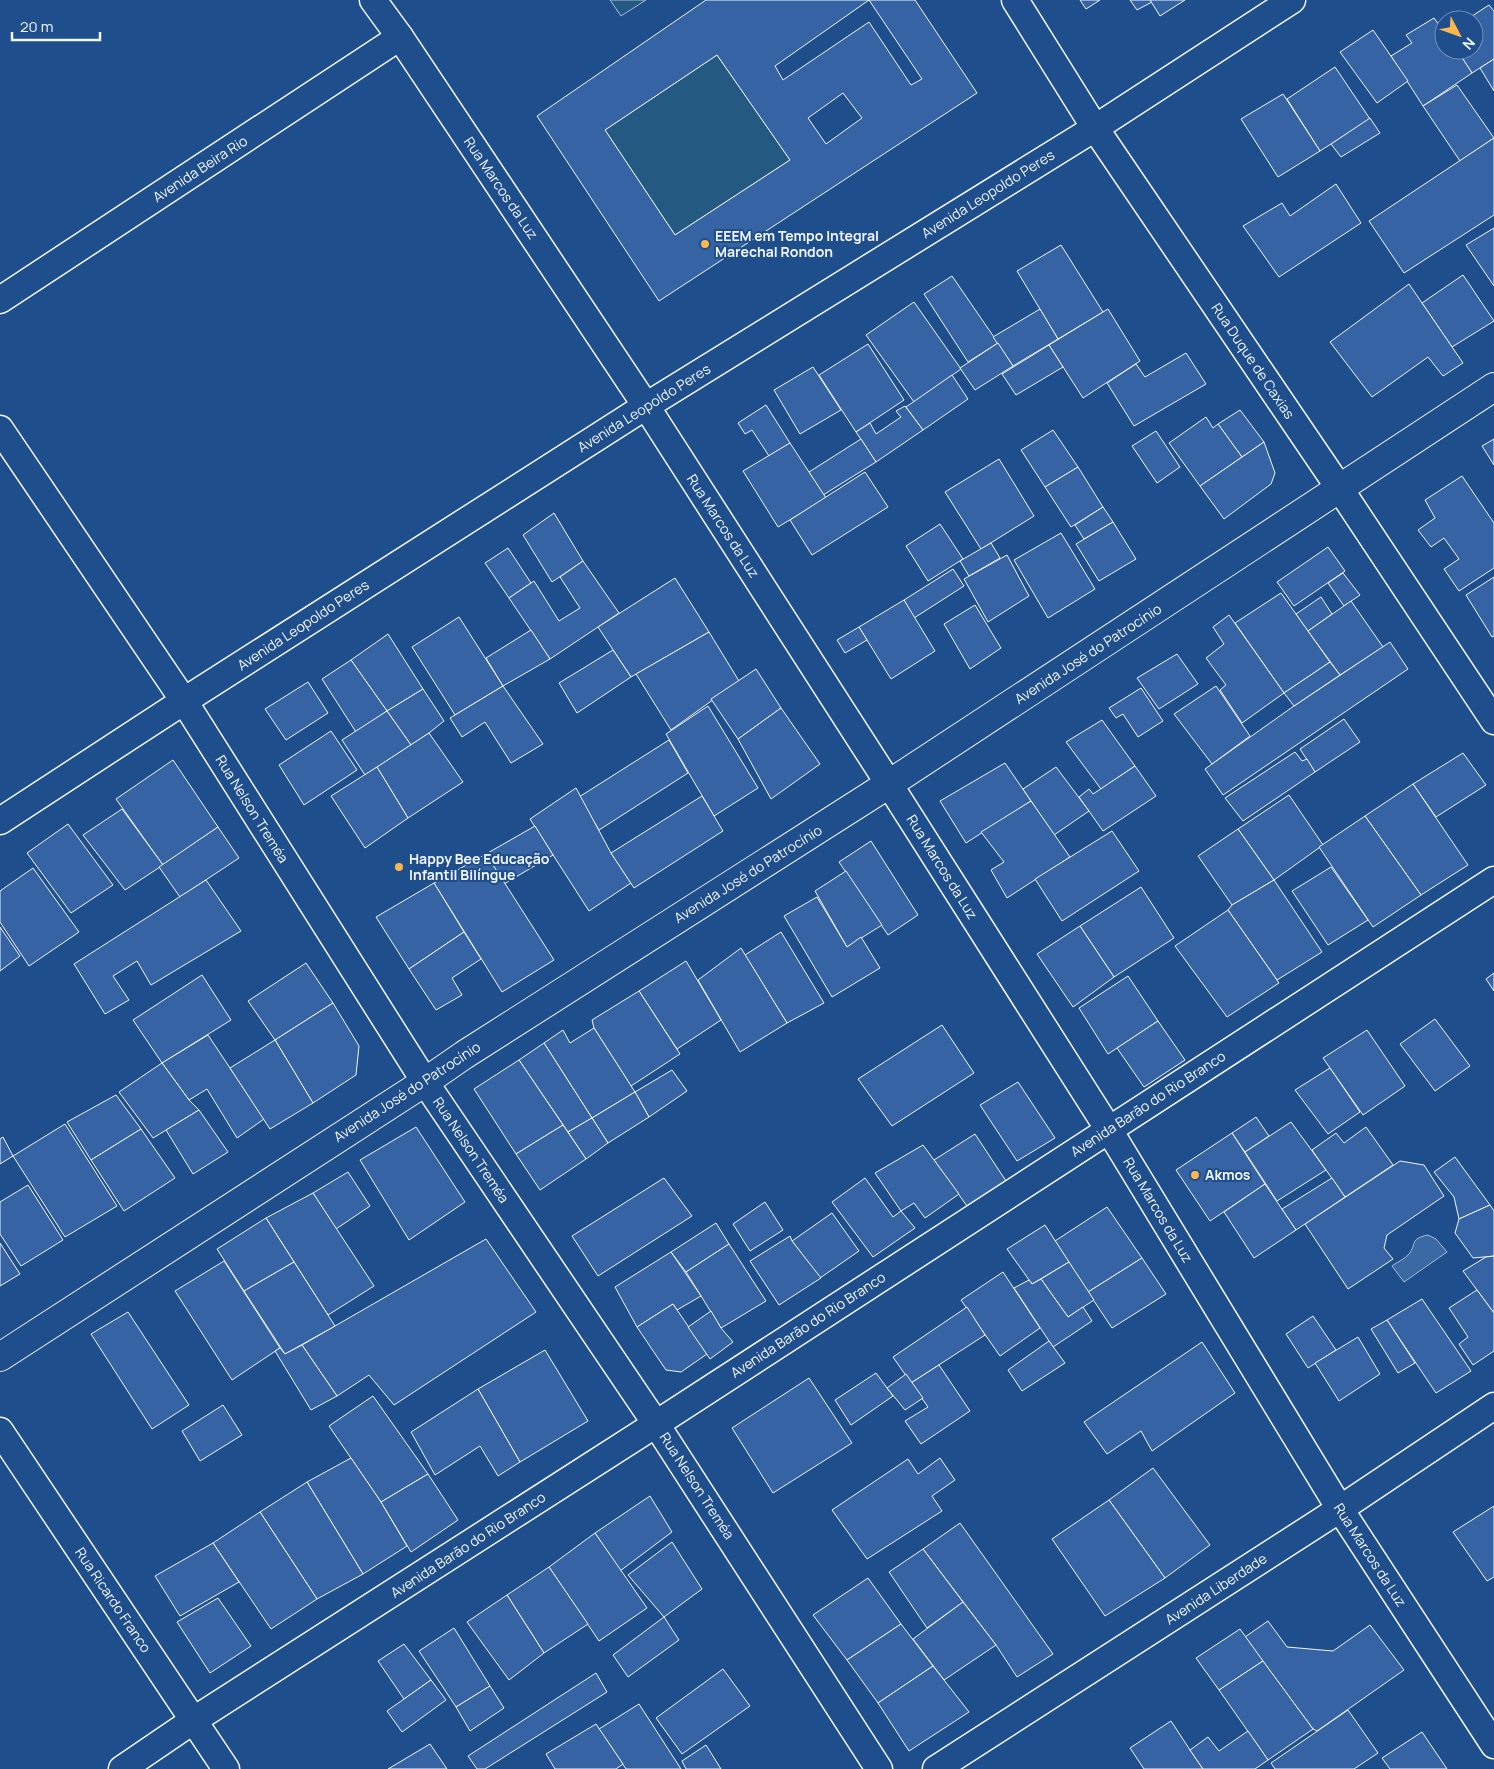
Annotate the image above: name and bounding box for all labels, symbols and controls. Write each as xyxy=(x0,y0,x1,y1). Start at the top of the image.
scale bar xyxy=(12,10,100,42)
north arrow xyxy=(1434,10,1484,60)
text: 20 m xyxy=(20,16,53,37)
text: N xyxy=(1459,34,1480,54)
street label: Avenida Beira Rio xyxy=(149,131,251,206)
street label: Rua Marcos da Luz xyxy=(460,133,543,243)
street label: Avenida Leopoldo Peres xyxy=(918,145,1058,242)
place label: EEEM em Tempo Integral Marechal Rondon xyxy=(715,226,879,261)
marker: EEEM em Tempo Integral Marechal Rondon xyxy=(699,238,711,250)
street label: Rua Duque de Caxias xyxy=(1208,299,1299,422)
street label: Avenida Leopoldo Peres xyxy=(574,359,714,456)
street label: Rua Marcos da Luz xyxy=(683,470,764,581)
street label: Avenida Leopoldo Peres xyxy=(233,575,372,674)
street label: Avenida José do Patrocínio xyxy=(1011,599,1165,708)
street label: Rua Nelson Treméa xyxy=(212,751,293,866)
street label: Rua Marcos da Luz xyxy=(903,811,982,923)
street label: Avenida José do Patrocínio xyxy=(670,820,825,927)
place label: Happy Bee Educação Infantil Bilíngue xyxy=(409,849,550,884)
marker: Happy Bee Educação Infantil Bilíngue xyxy=(393,861,405,873)
street label: Avenida José do Patrocínio xyxy=(330,1037,484,1146)
street label: Avenida Barão do Rio Branco xyxy=(1067,1046,1229,1161)
street label: Rua Nelson Treméa xyxy=(429,1093,514,1206)
street label: Rua Marcos da Luz xyxy=(1119,1153,1197,1266)
place label: Akmos xyxy=(1205,1165,1251,1184)
marker: Akmos xyxy=(1189,1169,1201,1181)
street label: Avenida Barão do Rio Branco xyxy=(727,1267,889,1382)
street label: Rua Nelson Treméa xyxy=(656,1429,739,1543)
street label: Avenida Barão do Rio Branco xyxy=(387,1487,549,1602)
street label: Rua Marcos da Luz xyxy=(1330,1499,1411,1610)
street label: Rua Ricardo Franco xyxy=(71,1543,156,1656)
street label: Avenida Liberdade xyxy=(1161,1549,1270,1629)

